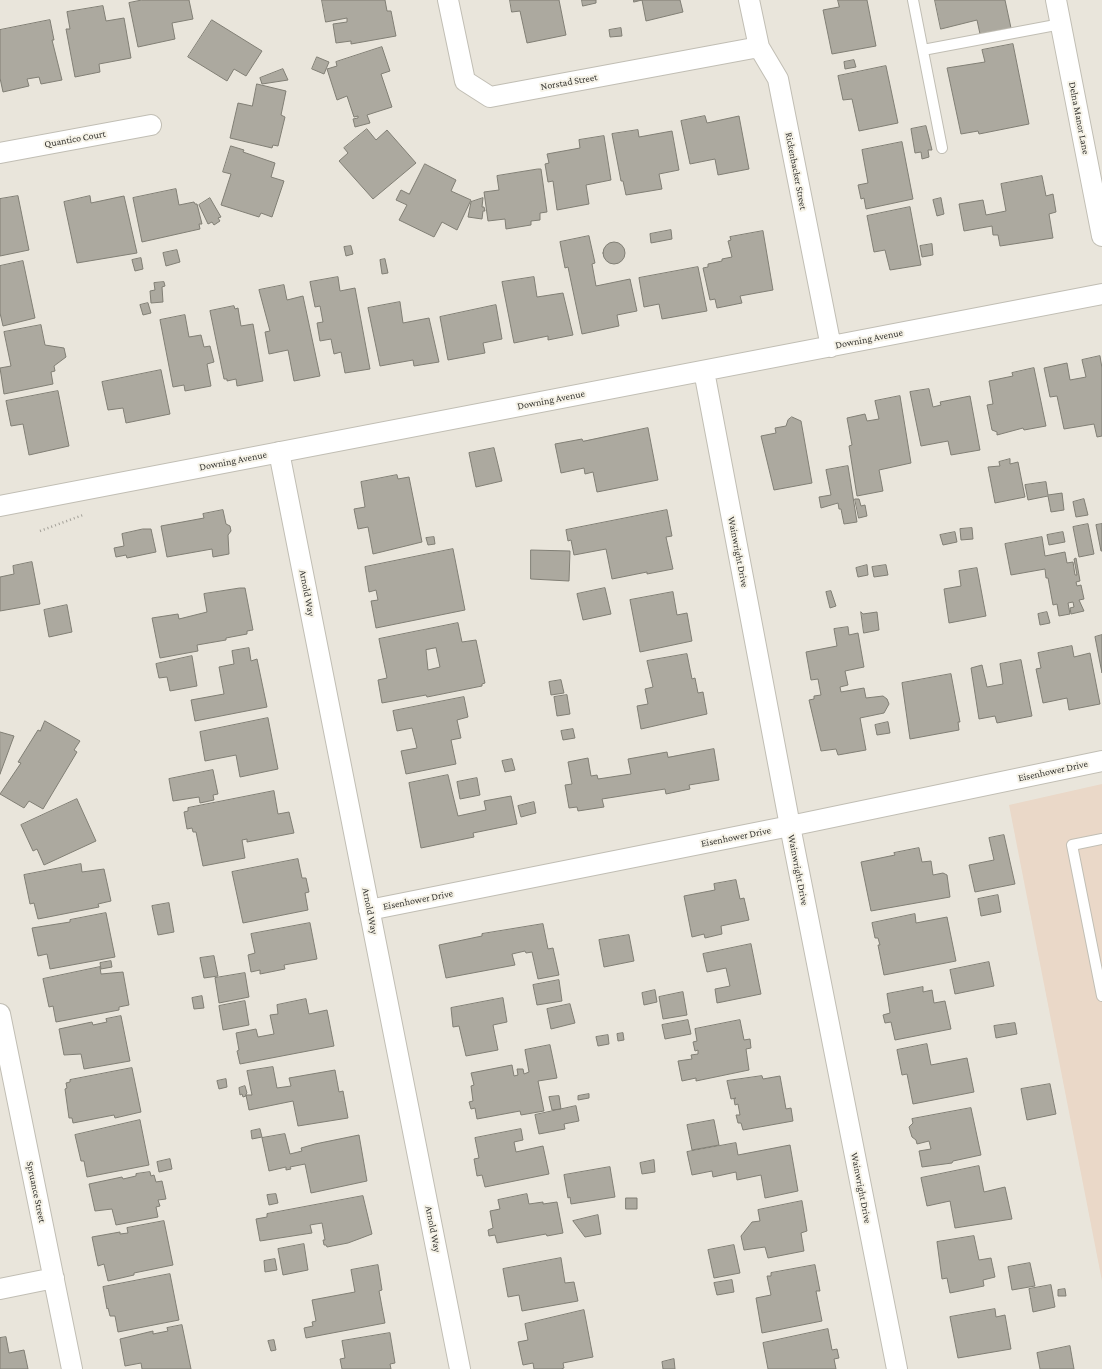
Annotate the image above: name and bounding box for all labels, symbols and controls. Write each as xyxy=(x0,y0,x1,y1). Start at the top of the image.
street label: Norstad Street xyxy=(540,71,598,93)
street label: Delna Manor Lane xyxy=(1066,81,1092,155)
street label: Quantico Court xyxy=(44,128,106,150)
street label: Rickenbacker Street xyxy=(783,131,809,211)
street label: Downing Avenue xyxy=(834,327,904,351)
street label: Downing Avenue xyxy=(516,388,586,412)
street label: Downing Avenue xyxy=(198,449,268,473)
street label: Wainwright Drive xyxy=(725,516,751,588)
street label: Arnold Way xyxy=(297,569,317,617)
street label: Eisenhower Drive xyxy=(1017,758,1089,784)
street label: Eisenhower Drive xyxy=(700,824,772,850)
street label: Wainwright Drive xyxy=(785,834,811,906)
street label: Arnold Way xyxy=(360,887,380,935)
street label: Eisenhower Drive xyxy=(382,887,454,913)
street label: Wainwright Drive xyxy=(848,1152,874,1224)
street label: Spruance Street xyxy=(24,1160,48,1224)
street label: Arnold Way xyxy=(423,1205,443,1253)

